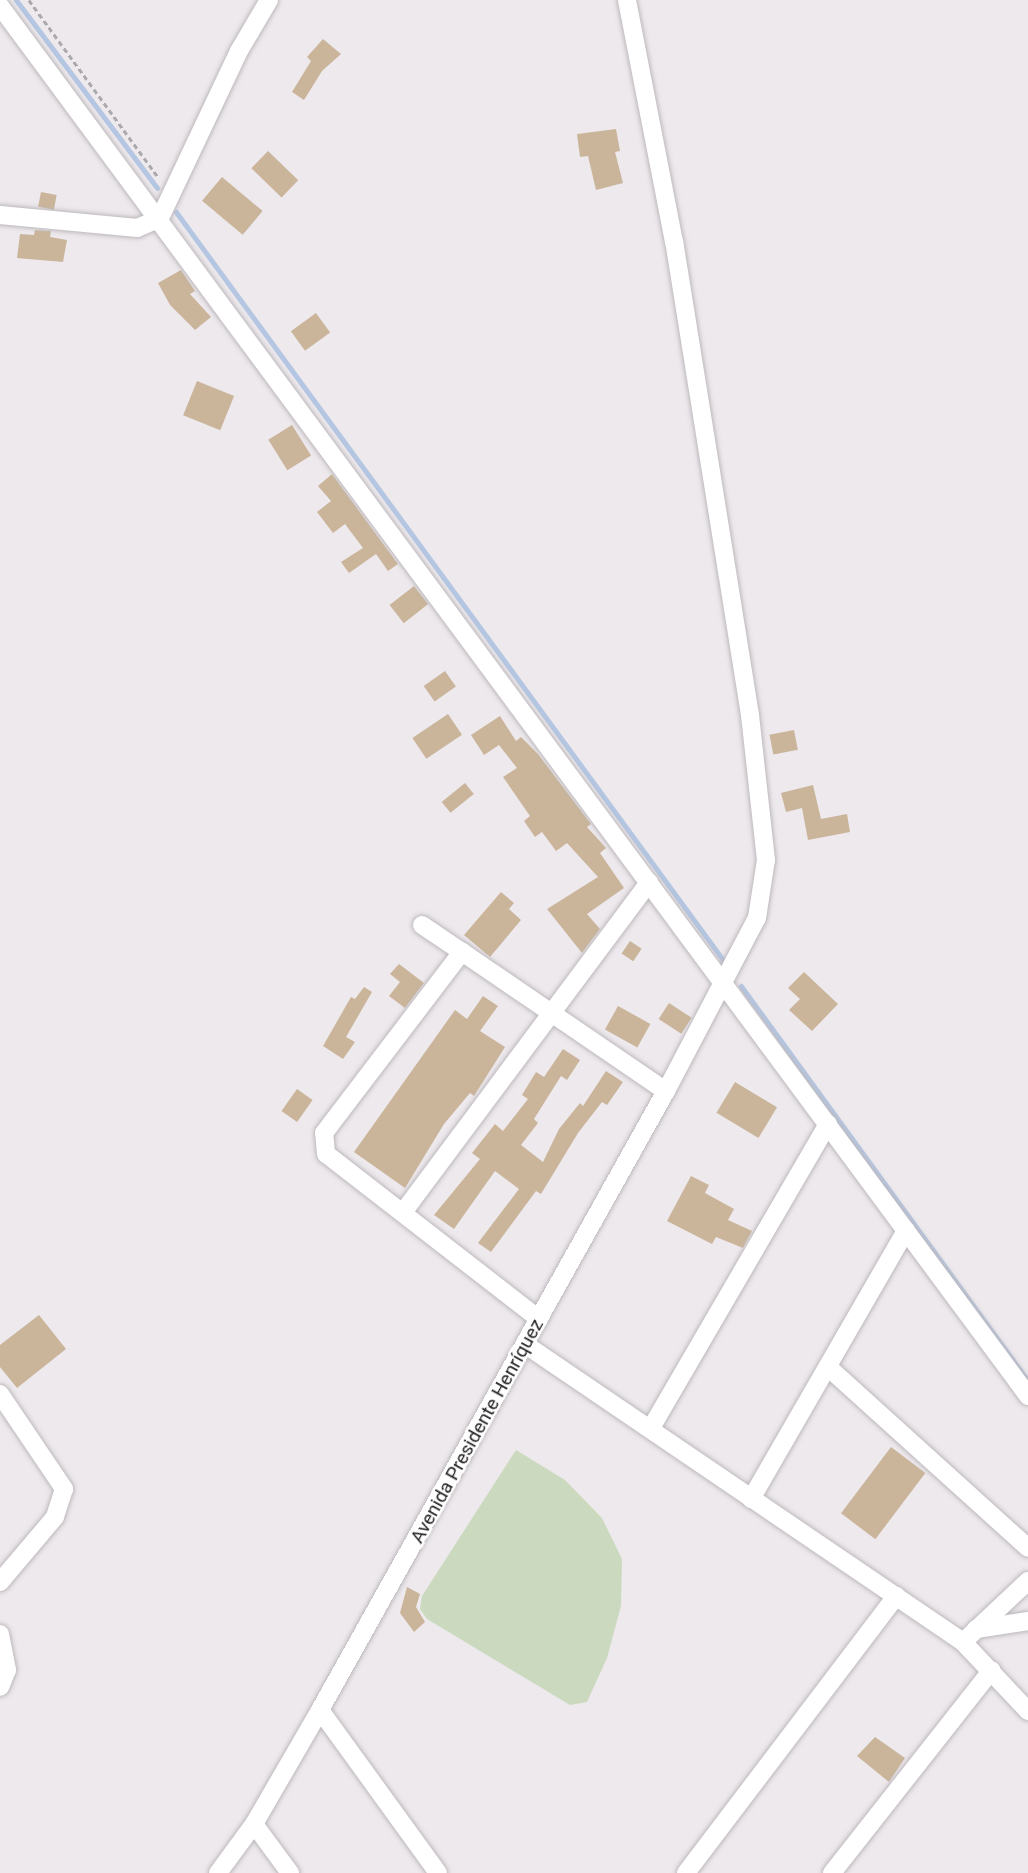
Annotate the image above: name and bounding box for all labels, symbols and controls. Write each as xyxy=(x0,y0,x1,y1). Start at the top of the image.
street label: Avenida Presidente Henríquez xyxy=(406,1315,548,1547)

